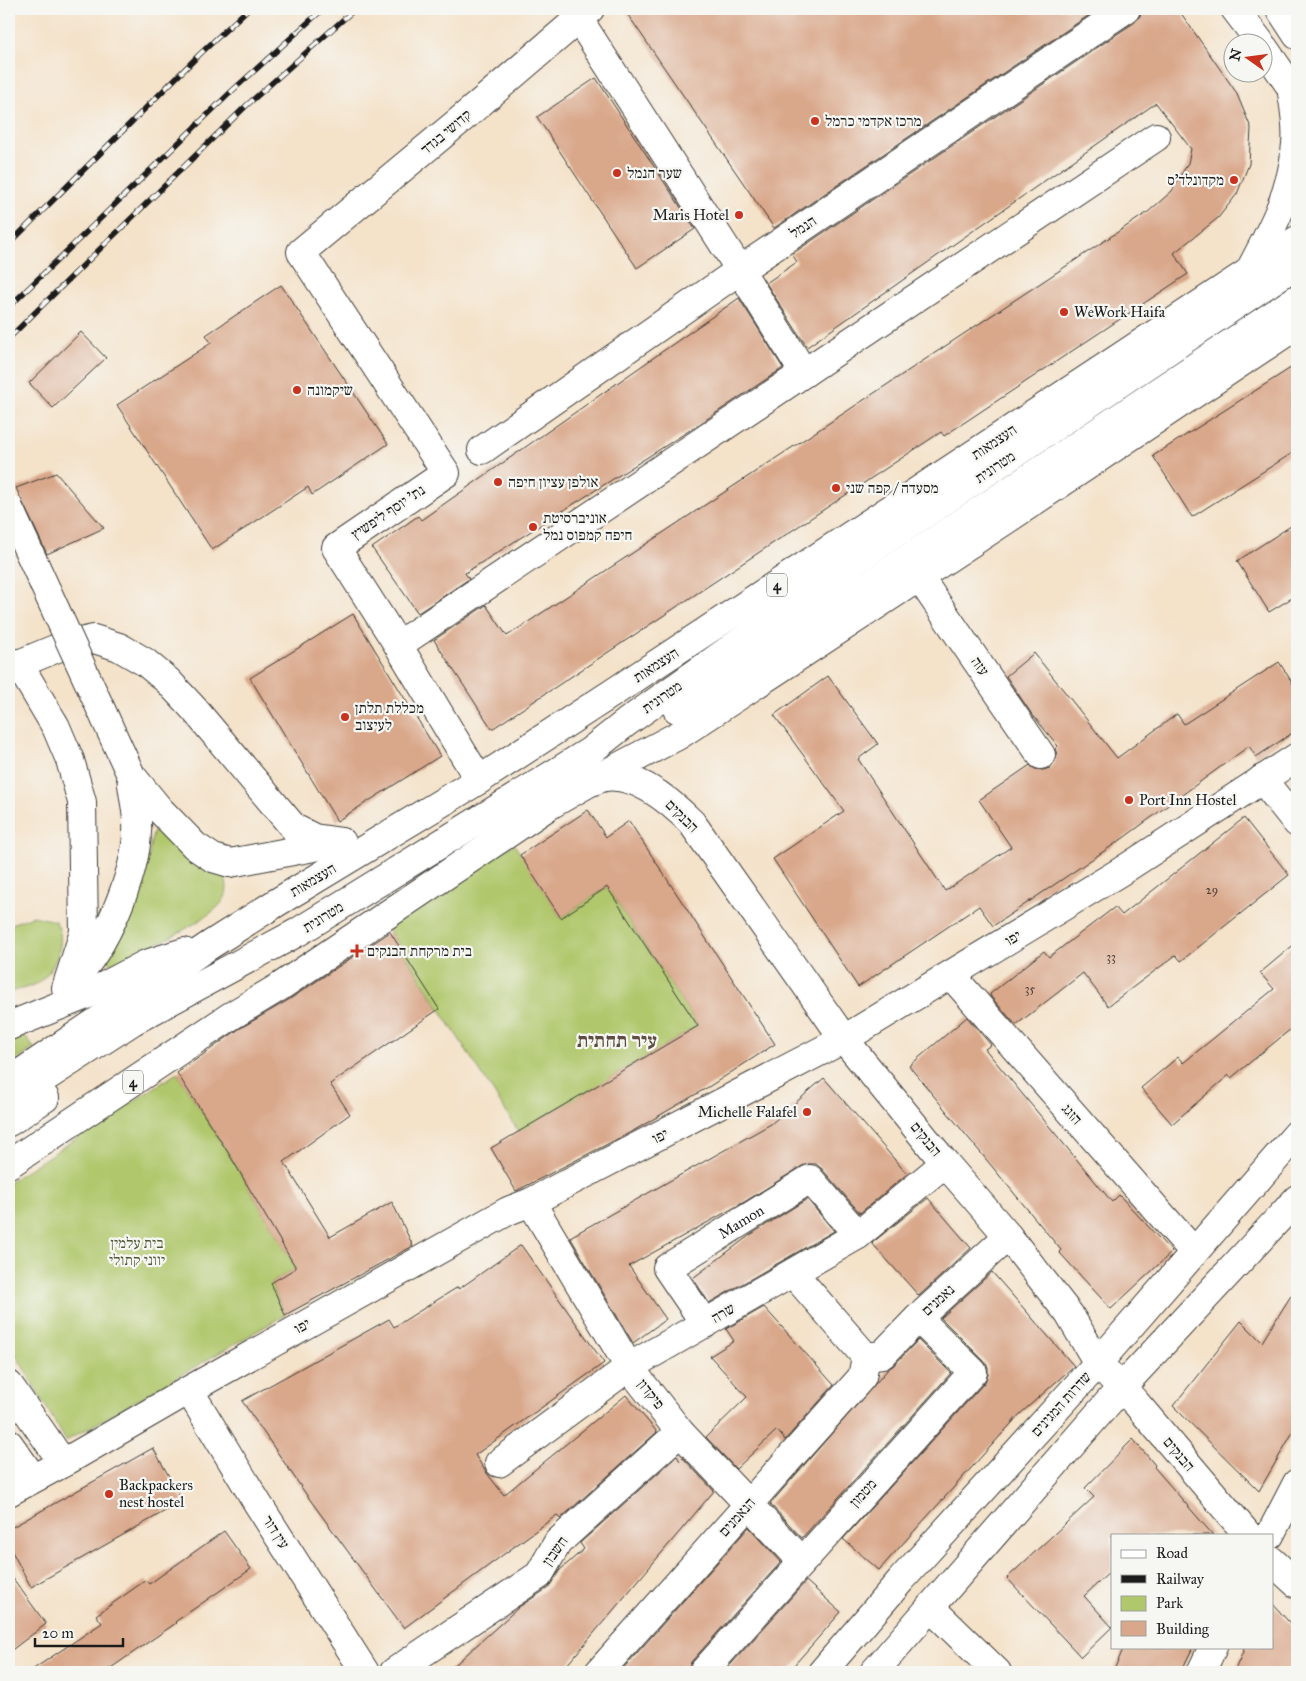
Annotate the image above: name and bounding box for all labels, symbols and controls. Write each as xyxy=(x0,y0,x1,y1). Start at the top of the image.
north arrow xyxy=(1224,32,1274,82)
text: N xyxy=(1226,47,1246,63)
street label: קדושי בגדד xyxy=(417,106,475,158)
place label: מרכז אקדמי כרמל xyxy=(825,112,922,130)
marker: מרכז אקדמי כרמל xyxy=(809,115,821,127)
place label: שער הנמל xyxy=(627,164,682,182)
marker: שער הנמל xyxy=(611,167,623,179)
place label: מקדונלד'ס xyxy=(1167,171,1224,189)
marker: מקדונלד'ס xyxy=(1228,174,1240,186)
place label: Maris Hotel xyxy=(653,206,730,224)
marker: Maris Hotel xyxy=(733,209,745,221)
street label: הנמל xyxy=(786,212,820,242)
place label: WeWork Haifa xyxy=(1074,303,1166,321)
marker: WeWork Haifa xyxy=(1058,306,1070,318)
place label: שיקמונה xyxy=(307,381,353,399)
marker: שיקמונה xyxy=(291,384,303,396)
street label: העצמאות xyxy=(968,420,1020,464)
street label: מטרונית xyxy=(971,447,1019,487)
place label: אולפן עציון חיפה xyxy=(508,473,598,491)
marker: אולפן עציון חיפה xyxy=(492,476,504,488)
place label: מסעדה / קפה שני xyxy=(846,479,939,497)
street label: נת' יוסף ליפשיץ xyxy=(348,481,428,543)
marker: מסעדה / קפה שני xyxy=(830,482,842,494)
place label: אוניברסיטת חיפה קמפוס נמל xyxy=(543,509,632,544)
marker: אוניברסיטת חיפה קמפוס נמל xyxy=(527,521,539,533)
road number: 4 xyxy=(767,574,787,596)
street label: העצמאות xyxy=(630,644,682,686)
street label: עזה xyxy=(967,653,993,679)
street label: מטרונית xyxy=(639,677,685,717)
place label: מכללת תלתן לעיצוב xyxy=(355,699,424,734)
marker: מכללת תלתן לעיצוב xyxy=(339,711,351,723)
place label: Port Inn Hostel xyxy=(1139,791,1237,809)
marker: Port Inn Hostel xyxy=(1123,794,1135,806)
street label: הבנקים xyxy=(662,796,702,836)
street label: העצמאות xyxy=(287,859,339,901)
house number: 29 xyxy=(1206,883,1218,897)
street label: מטרונית xyxy=(299,898,347,936)
street label: יפו xyxy=(1002,926,1024,950)
place label: בית מרקחת הבנקים xyxy=(367,942,472,960)
marker: בית מרקחת הבנקים xyxy=(351,945,363,957)
house number: 33 xyxy=(1106,950,1116,964)
house number: 35 xyxy=(1025,982,1036,996)
district label: עיר תחתית xyxy=(577,1028,657,1052)
road number: 4 xyxy=(123,1070,143,1094)
street label: הזגג xyxy=(1058,1100,1086,1128)
place label: Michelle Falafel xyxy=(698,1103,798,1121)
marker: Michelle Falafel xyxy=(801,1106,813,1118)
street label: הבנקים xyxy=(907,1118,945,1160)
street label: יפו xyxy=(649,1124,671,1148)
street label: Mamon xyxy=(715,1201,767,1243)
park label: בית עלמין יווני קתולי xyxy=(109,1234,165,1269)
street label: נאמנים xyxy=(918,1281,958,1319)
street label: שרה xyxy=(708,1299,738,1327)
street label: יפו xyxy=(291,1314,313,1338)
street label: שדרות המגינים xyxy=(1027,1368,1095,1440)
street label: פיקדון xyxy=(634,1375,668,1413)
street label: הבנקים xyxy=(1159,1433,1199,1475)
street label: מטמון xyxy=(846,1475,880,1511)
place label: Backpackers nest hostel xyxy=(119,1476,193,1511)
marker: Backpackers nest hostel xyxy=(103,1488,115,1500)
street label: הנאמנים xyxy=(715,1494,759,1540)
street label: עין דור xyxy=(259,1512,293,1552)
street label: חשבון xyxy=(538,1533,572,1569)
legend xyxy=(1111,1534,1274,1648)
text: Road xyxy=(1156,1544,1188,1562)
text: Railway xyxy=(1156,1570,1205,1588)
text: Park xyxy=(1156,1594,1183,1612)
scale bar xyxy=(35,1616,122,1648)
text: Building xyxy=(1156,1620,1210,1638)
text: 20 m xyxy=(42,1624,74,1642)

